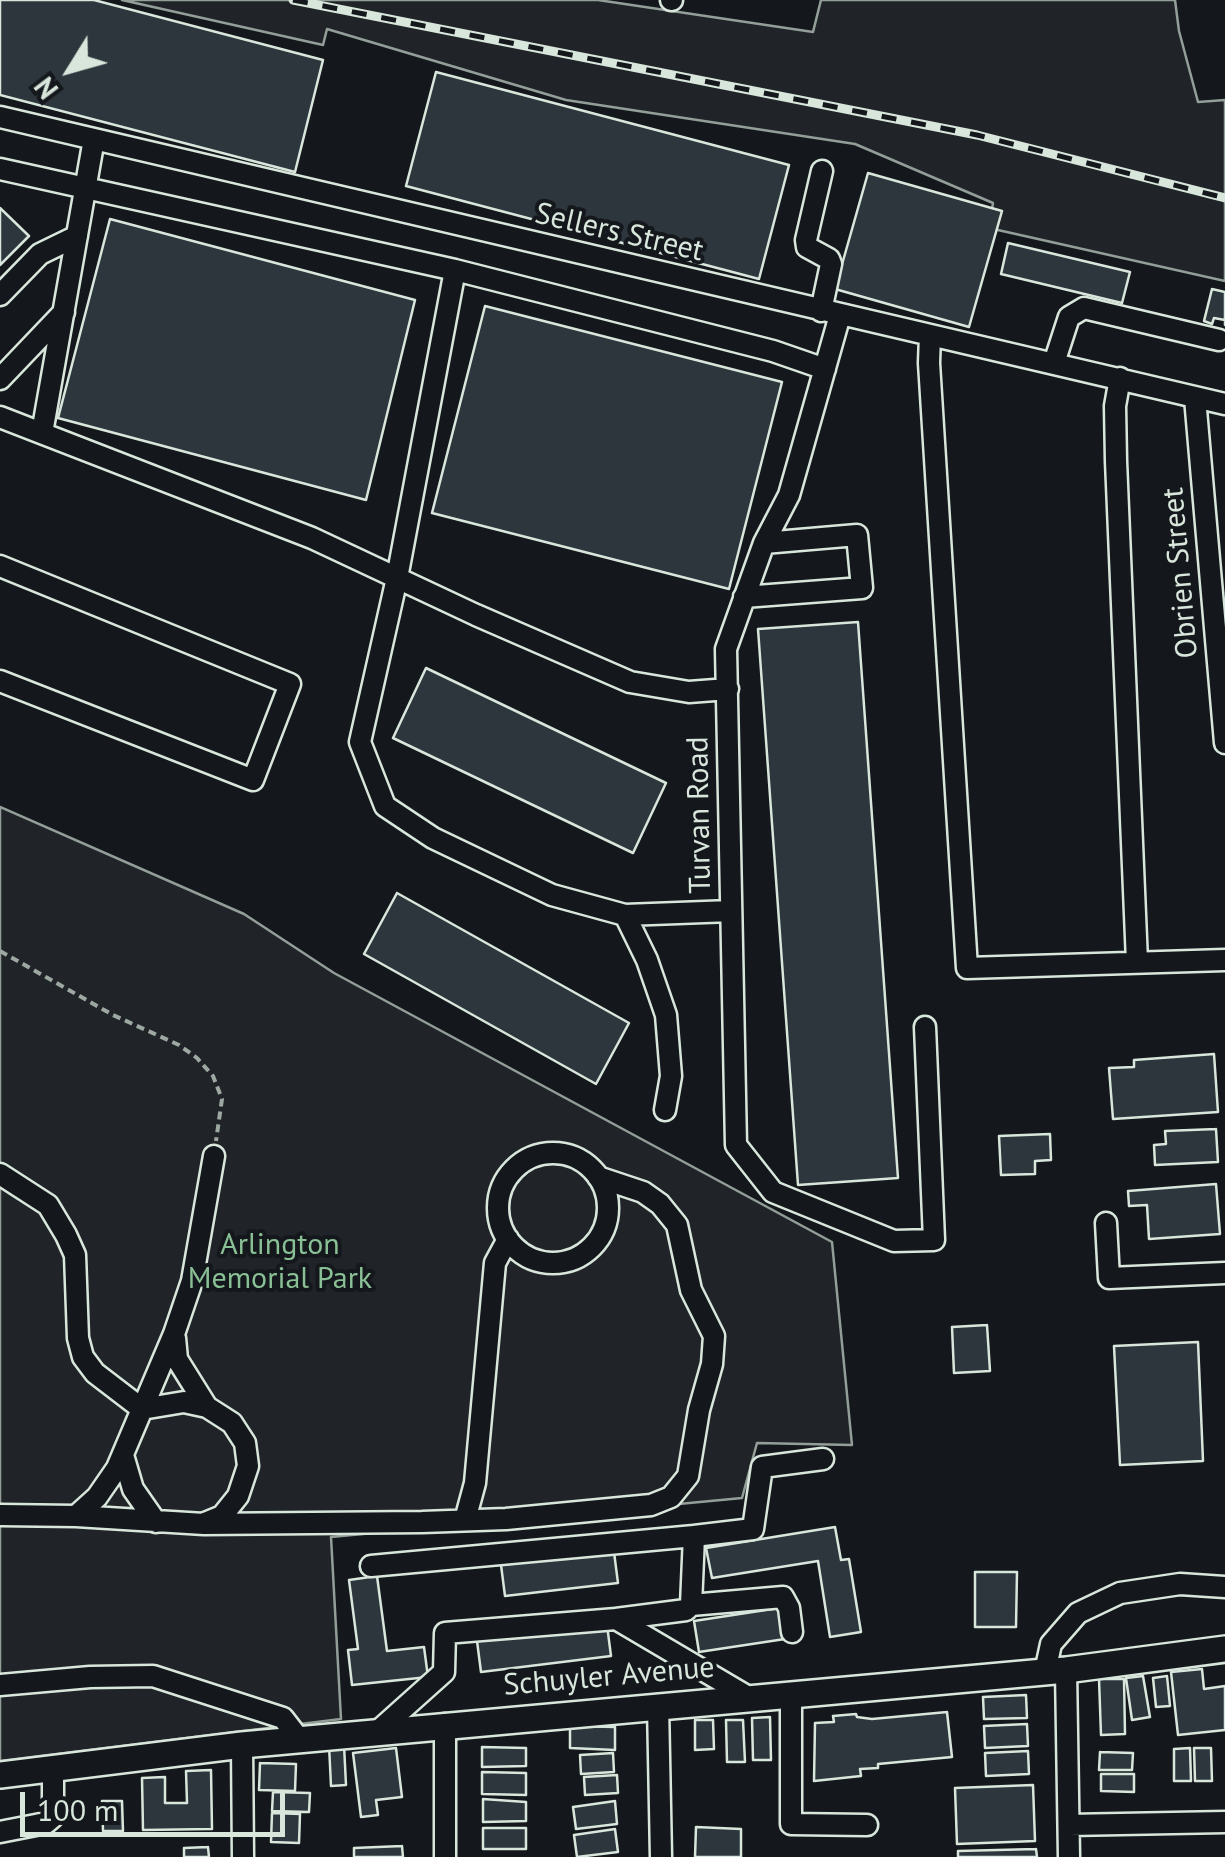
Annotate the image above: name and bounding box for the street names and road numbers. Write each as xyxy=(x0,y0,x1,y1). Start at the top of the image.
street label: Sellers Street xyxy=(531,196,707,270)
street label: Obrien Street xyxy=(1156,486,1206,660)
street label: Turvan Road xyxy=(681,736,719,894)
street label: Schuyler Avenue xyxy=(502,1650,716,1704)

